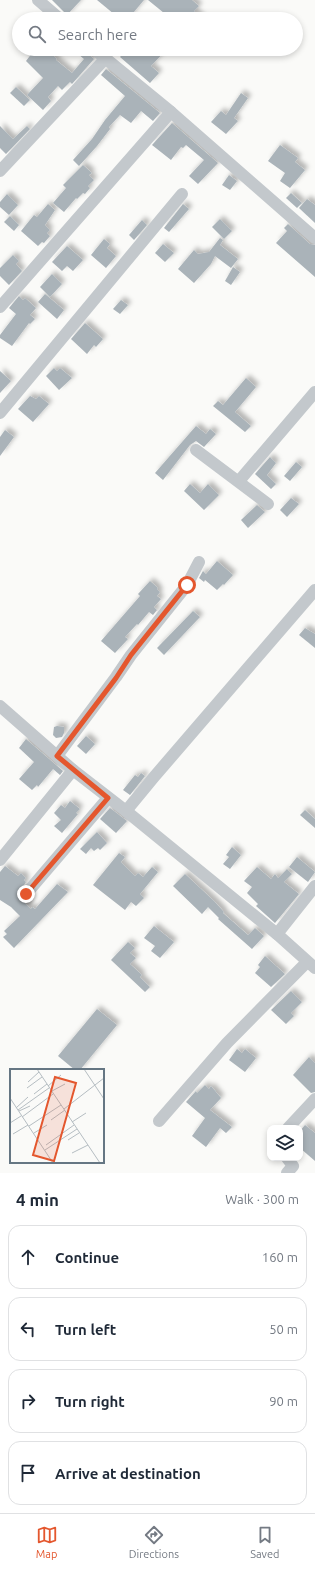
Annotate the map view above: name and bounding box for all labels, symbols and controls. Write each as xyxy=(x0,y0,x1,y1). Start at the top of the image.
search box xyxy=(12,12,303,56)
icon: search xyxy=(26,23,48,45)
text: Search here xyxy=(58,26,137,43)
route start xyxy=(178,576,196,594)
route end xyxy=(17,885,35,903)
inset map xyxy=(10,1069,104,1163)
map controls xyxy=(267,1125,303,1161)
button: layers xyxy=(267,1125,303,1161)
text: 4 min xyxy=(16,1190,59,1209)
text: Walk · 300 m xyxy=(225,1192,299,1206)
icon: ahead xyxy=(17,1246,39,1268)
text: Continue xyxy=(55,1249,119,1266)
text: 160 m xyxy=(262,1250,298,1264)
icon: left xyxy=(17,1318,39,1340)
text: Turn left xyxy=(55,1321,116,1338)
text: 50 m xyxy=(269,1322,298,1336)
icon: right xyxy=(17,1390,39,1412)
text: Turn right xyxy=(55,1393,125,1410)
text: 90 m xyxy=(269,1394,298,1408)
icon: arrive xyxy=(17,1462,39,1484)
text: Arrive at destination xyxy=(55,1465,201,1482)
tab: Map xyxy=(36,1524,58,1560)
tab: Directions xyxy=(129,1524,179,1560)
tab: Saved xyxy=(250,1524,279,1560)

